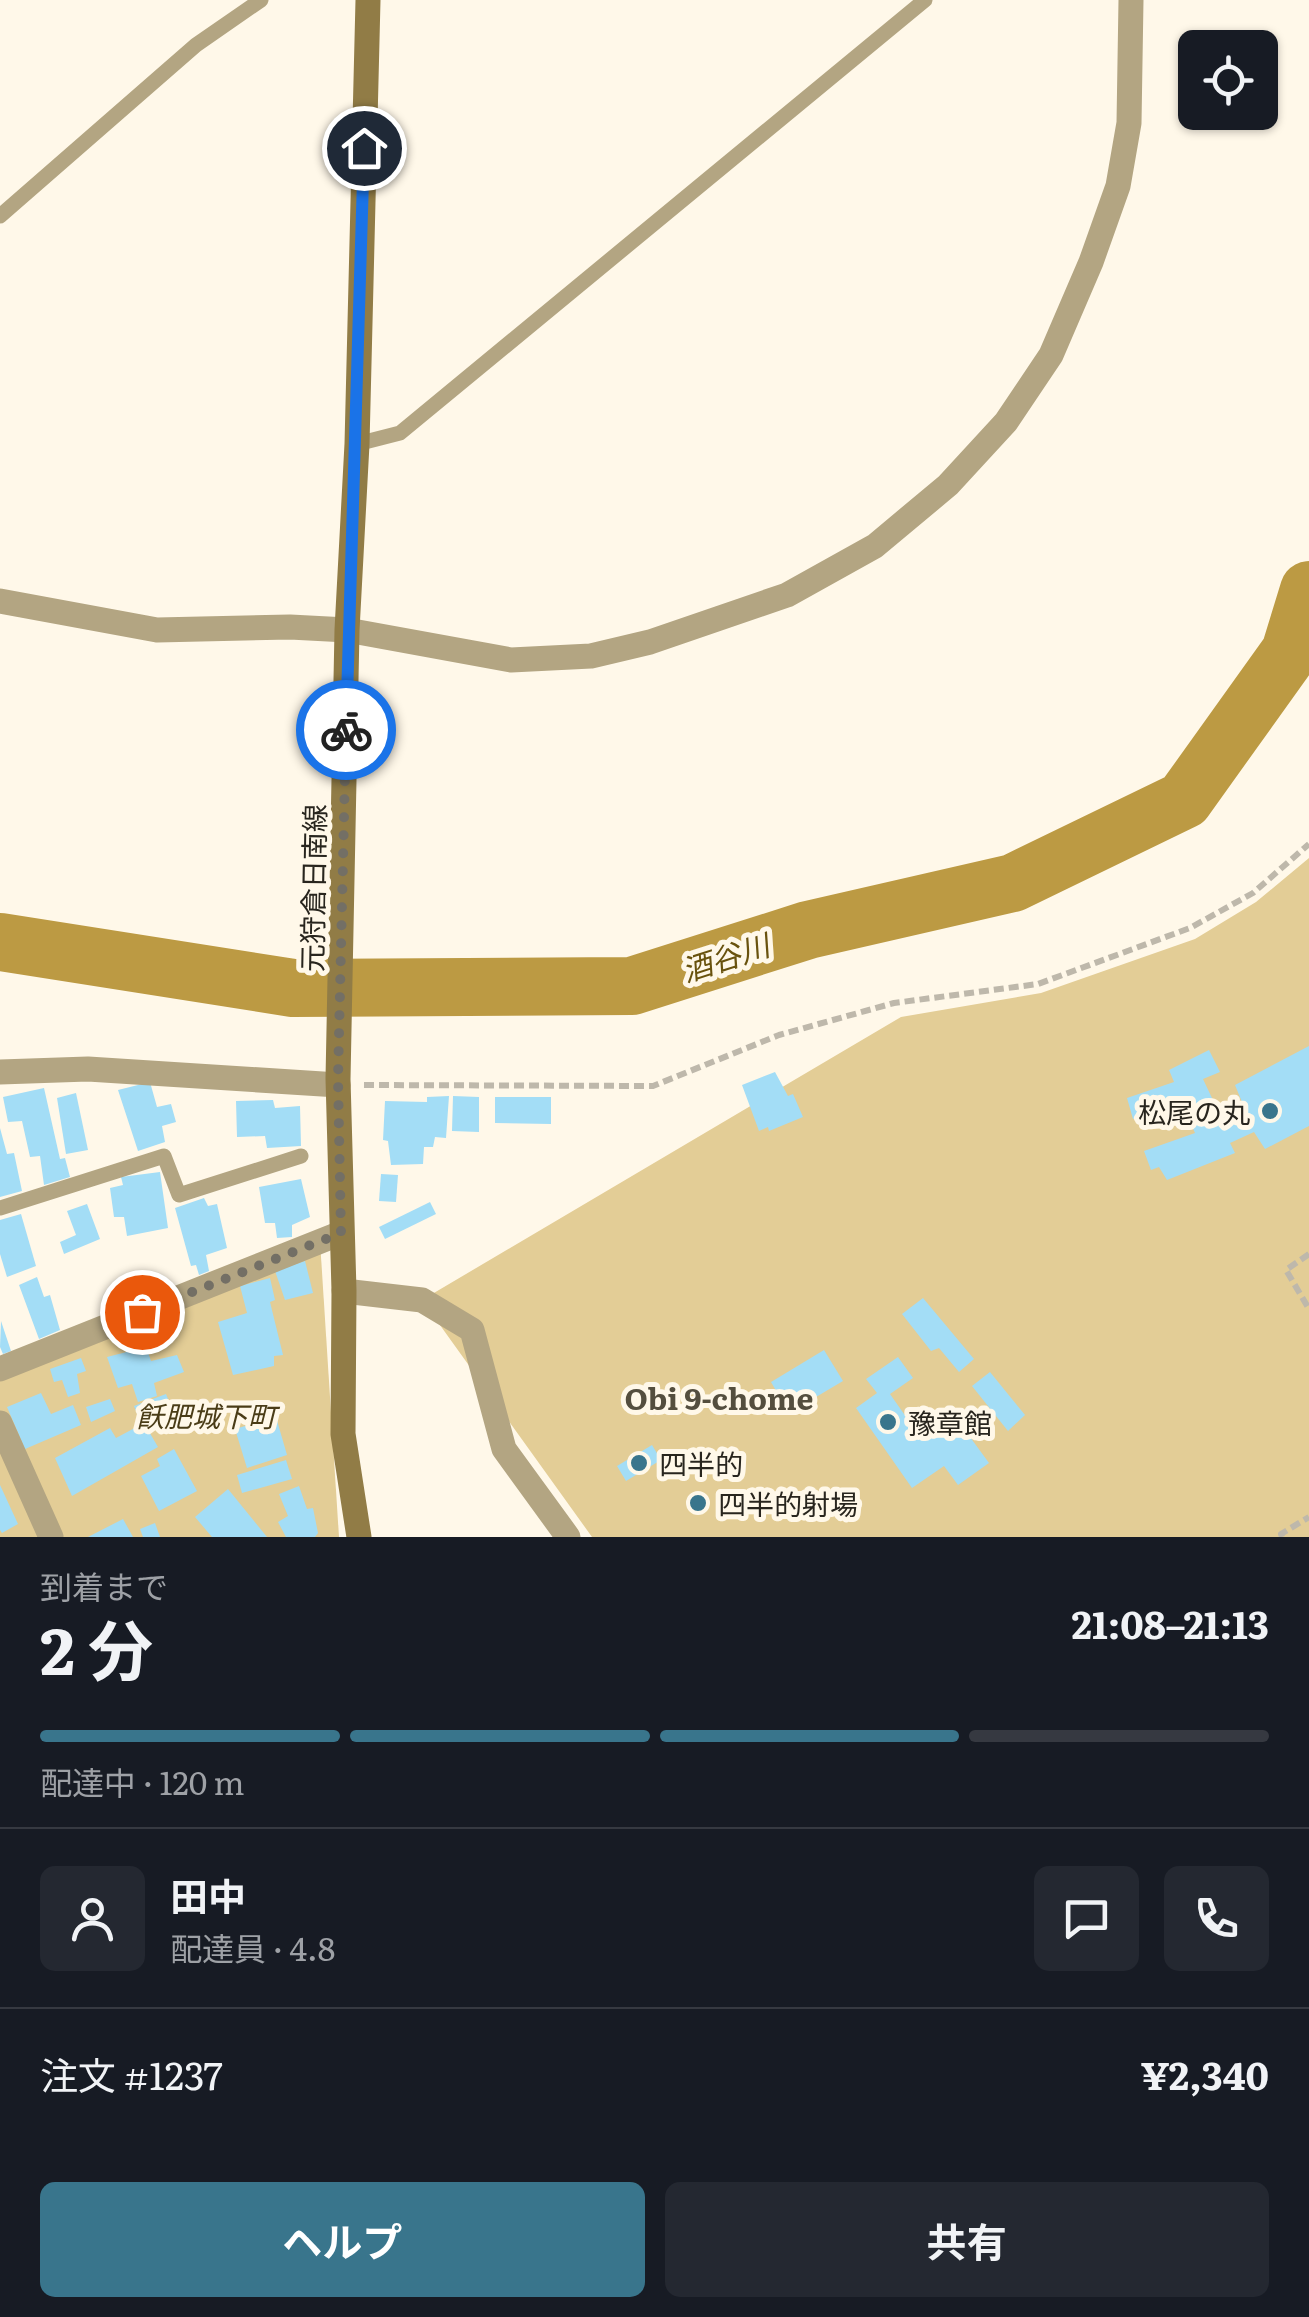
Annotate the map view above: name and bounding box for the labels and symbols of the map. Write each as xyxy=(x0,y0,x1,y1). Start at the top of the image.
pin xyxy=(322,106,407,191)
courier xyxy=(296,680,396,780)
street label: 元狩倉日南線 xyxy=(290,804,334,972)
water label: 酒谷川 xyxy=(675,920,777,991)
place label: 松尾の丸 xyxy=(1138,1090,1250,1132)
marker: 松尾の丸 xyxy=(1259,1100,1281,1122)
pin xyxy=(100,1270,185,1355)
district label: Obi 9-chome xyxy=(624,1375,814,1419)
park label: 飫肥城下町 xyxy=(136,1394,281,1436)
place label: 豫章館 xyxy=(908,1401,992,1443)
marker: 豫章館 xyxy=(877,1411,899,1433)
place label: 四半的 xyxy=(659,1442,743,1484)
marker: 四半的 xyxy=(628,1452,650,1474)
place label: 四半的射場 xyxy=(718,1482,858,1524)
marker: 四半的射場 xyxy=(687,1492,709,1514)

